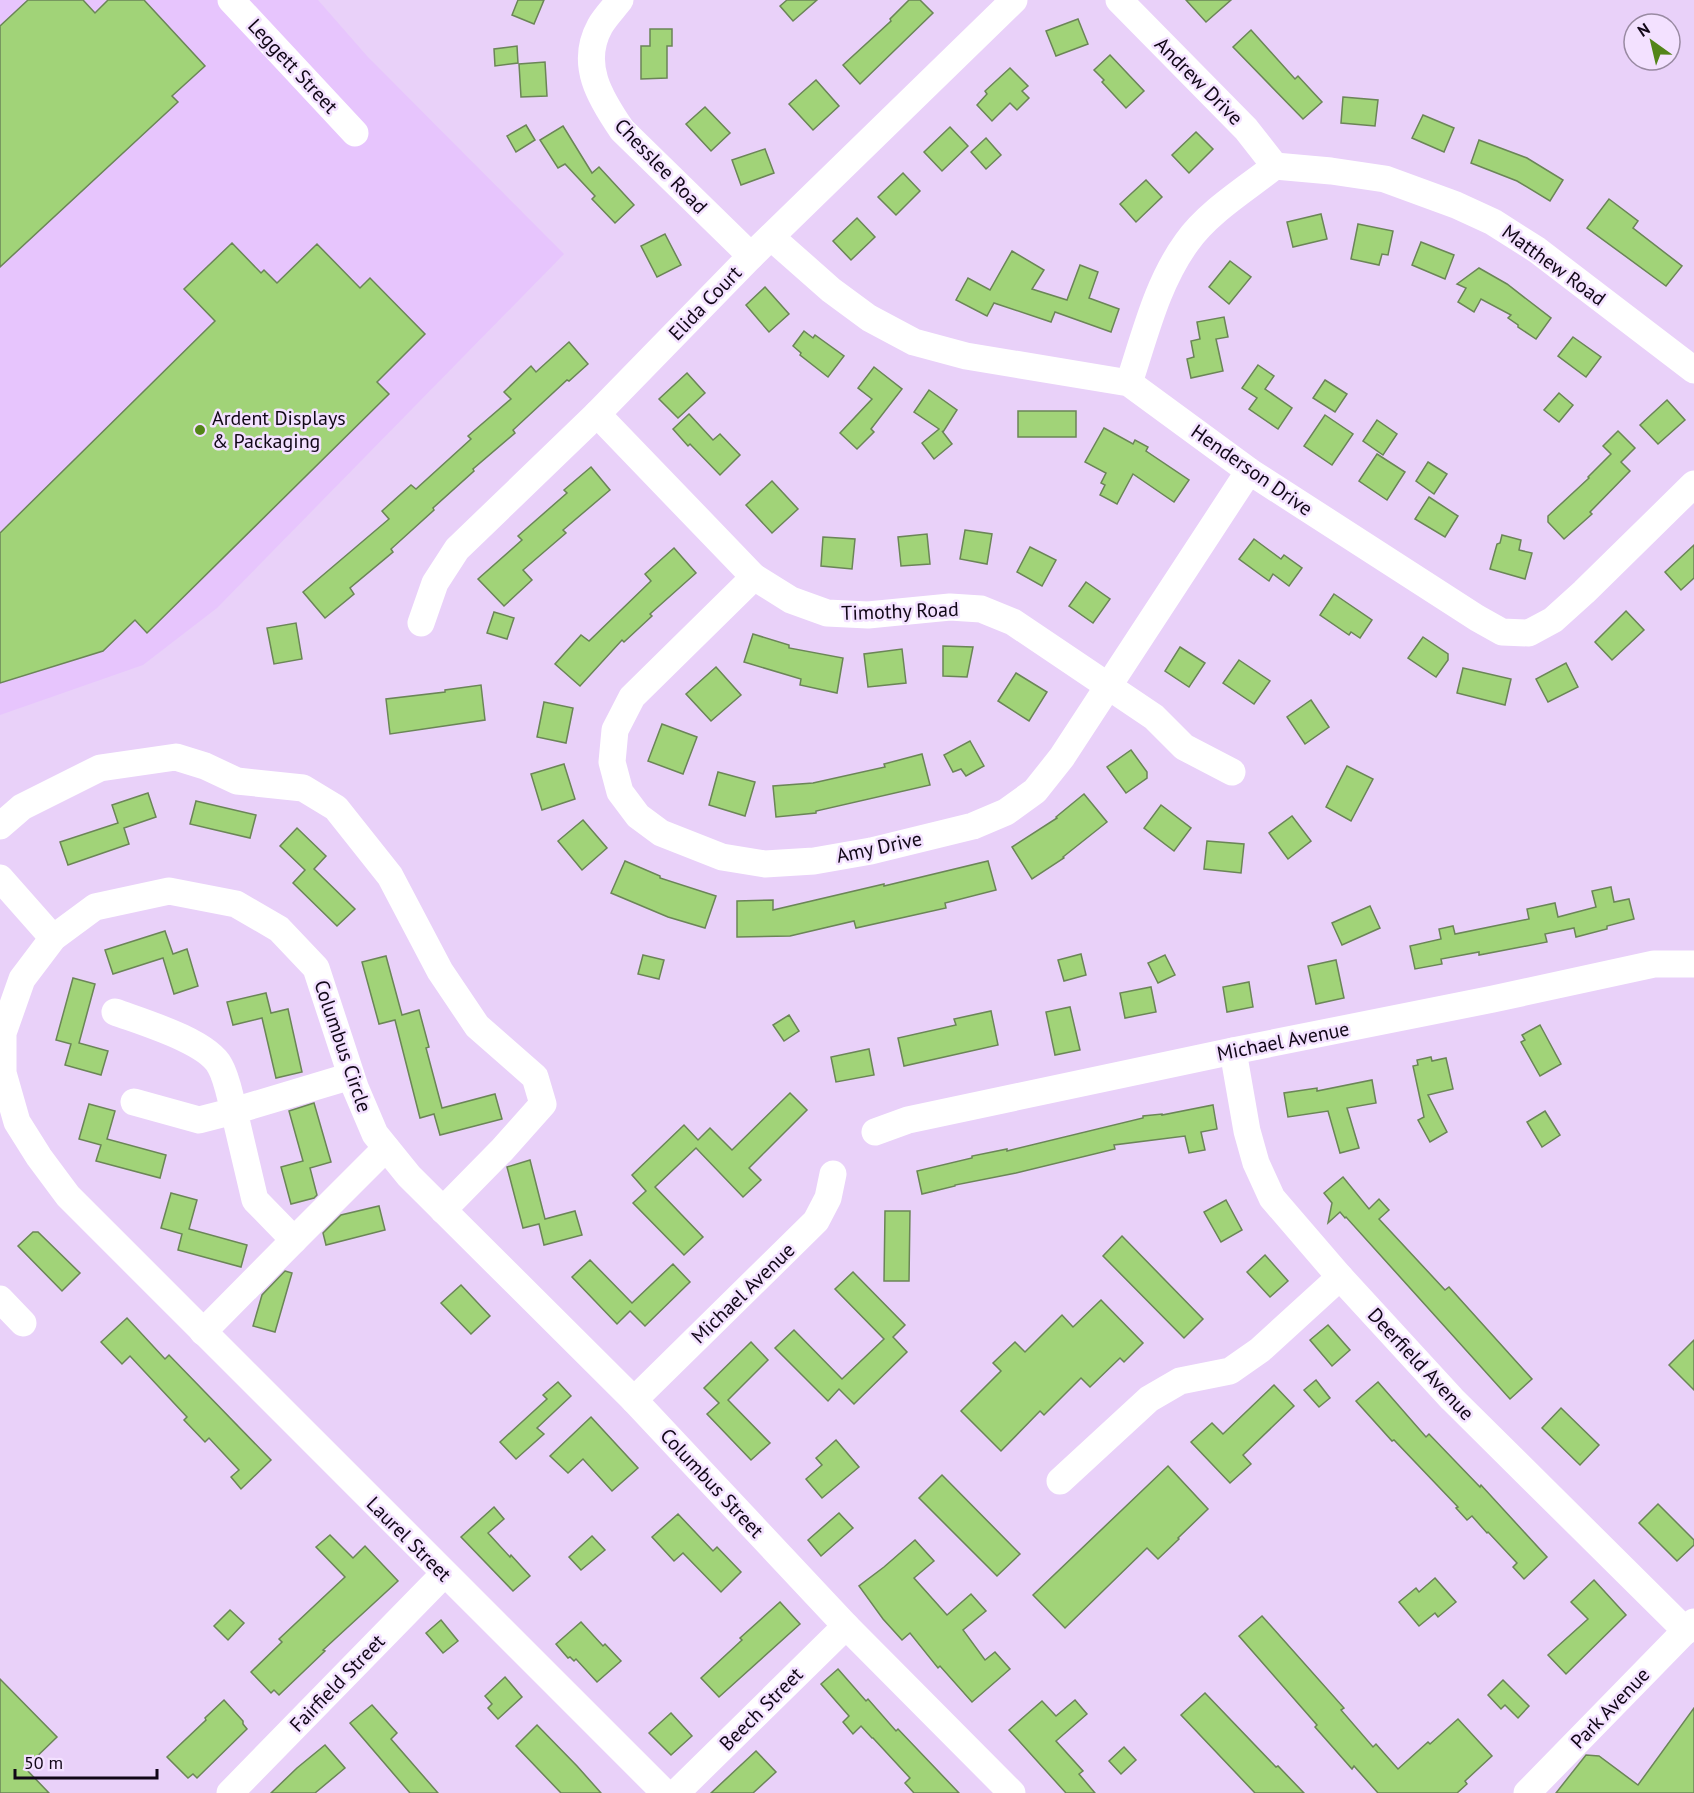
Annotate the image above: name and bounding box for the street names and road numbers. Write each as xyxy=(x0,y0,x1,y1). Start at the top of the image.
street label: Leggett Street xyxy=(242,13,344,119)
street label: Andrew Drive xyxy=(1149,31,1249,131)
street label: Chesslee Road xyxy=(609,113,713,219)
street label: Matthew Road xyxy=(1497,219,1611,311)
street label: Elida Court xyxy=(663,260,747,346)
street label: Henderson Drive xyxy=(1186,418,1318,522)
street label: Timothy Road xyxy=(841,596,959,626)
street label: Amy Drive xyxy=(834,825,924,869)
street label: Columbus Circle xyxy=(308,976,378,1116)
street label: Michael Avenue xyxy=(1215,1015,1351,1067)
street label: Michael Avenue xyxy=(686,1237,800,1349)
street label: Deerfield Avenue xyxy=(1362,1302,1480,1426)
street label: Columbus Street xyxy=(655,1423,770,1543)
street label: Laurel Street xyxy=(361,1491,457,1587)
street label: Fairfield Street xyxy=(284,1628,390,1737)
street label: Beech Street xyxy=(714,1661,809,1756)
street label: Park Avenue xyxy=(1565,1662,1655,1754)

